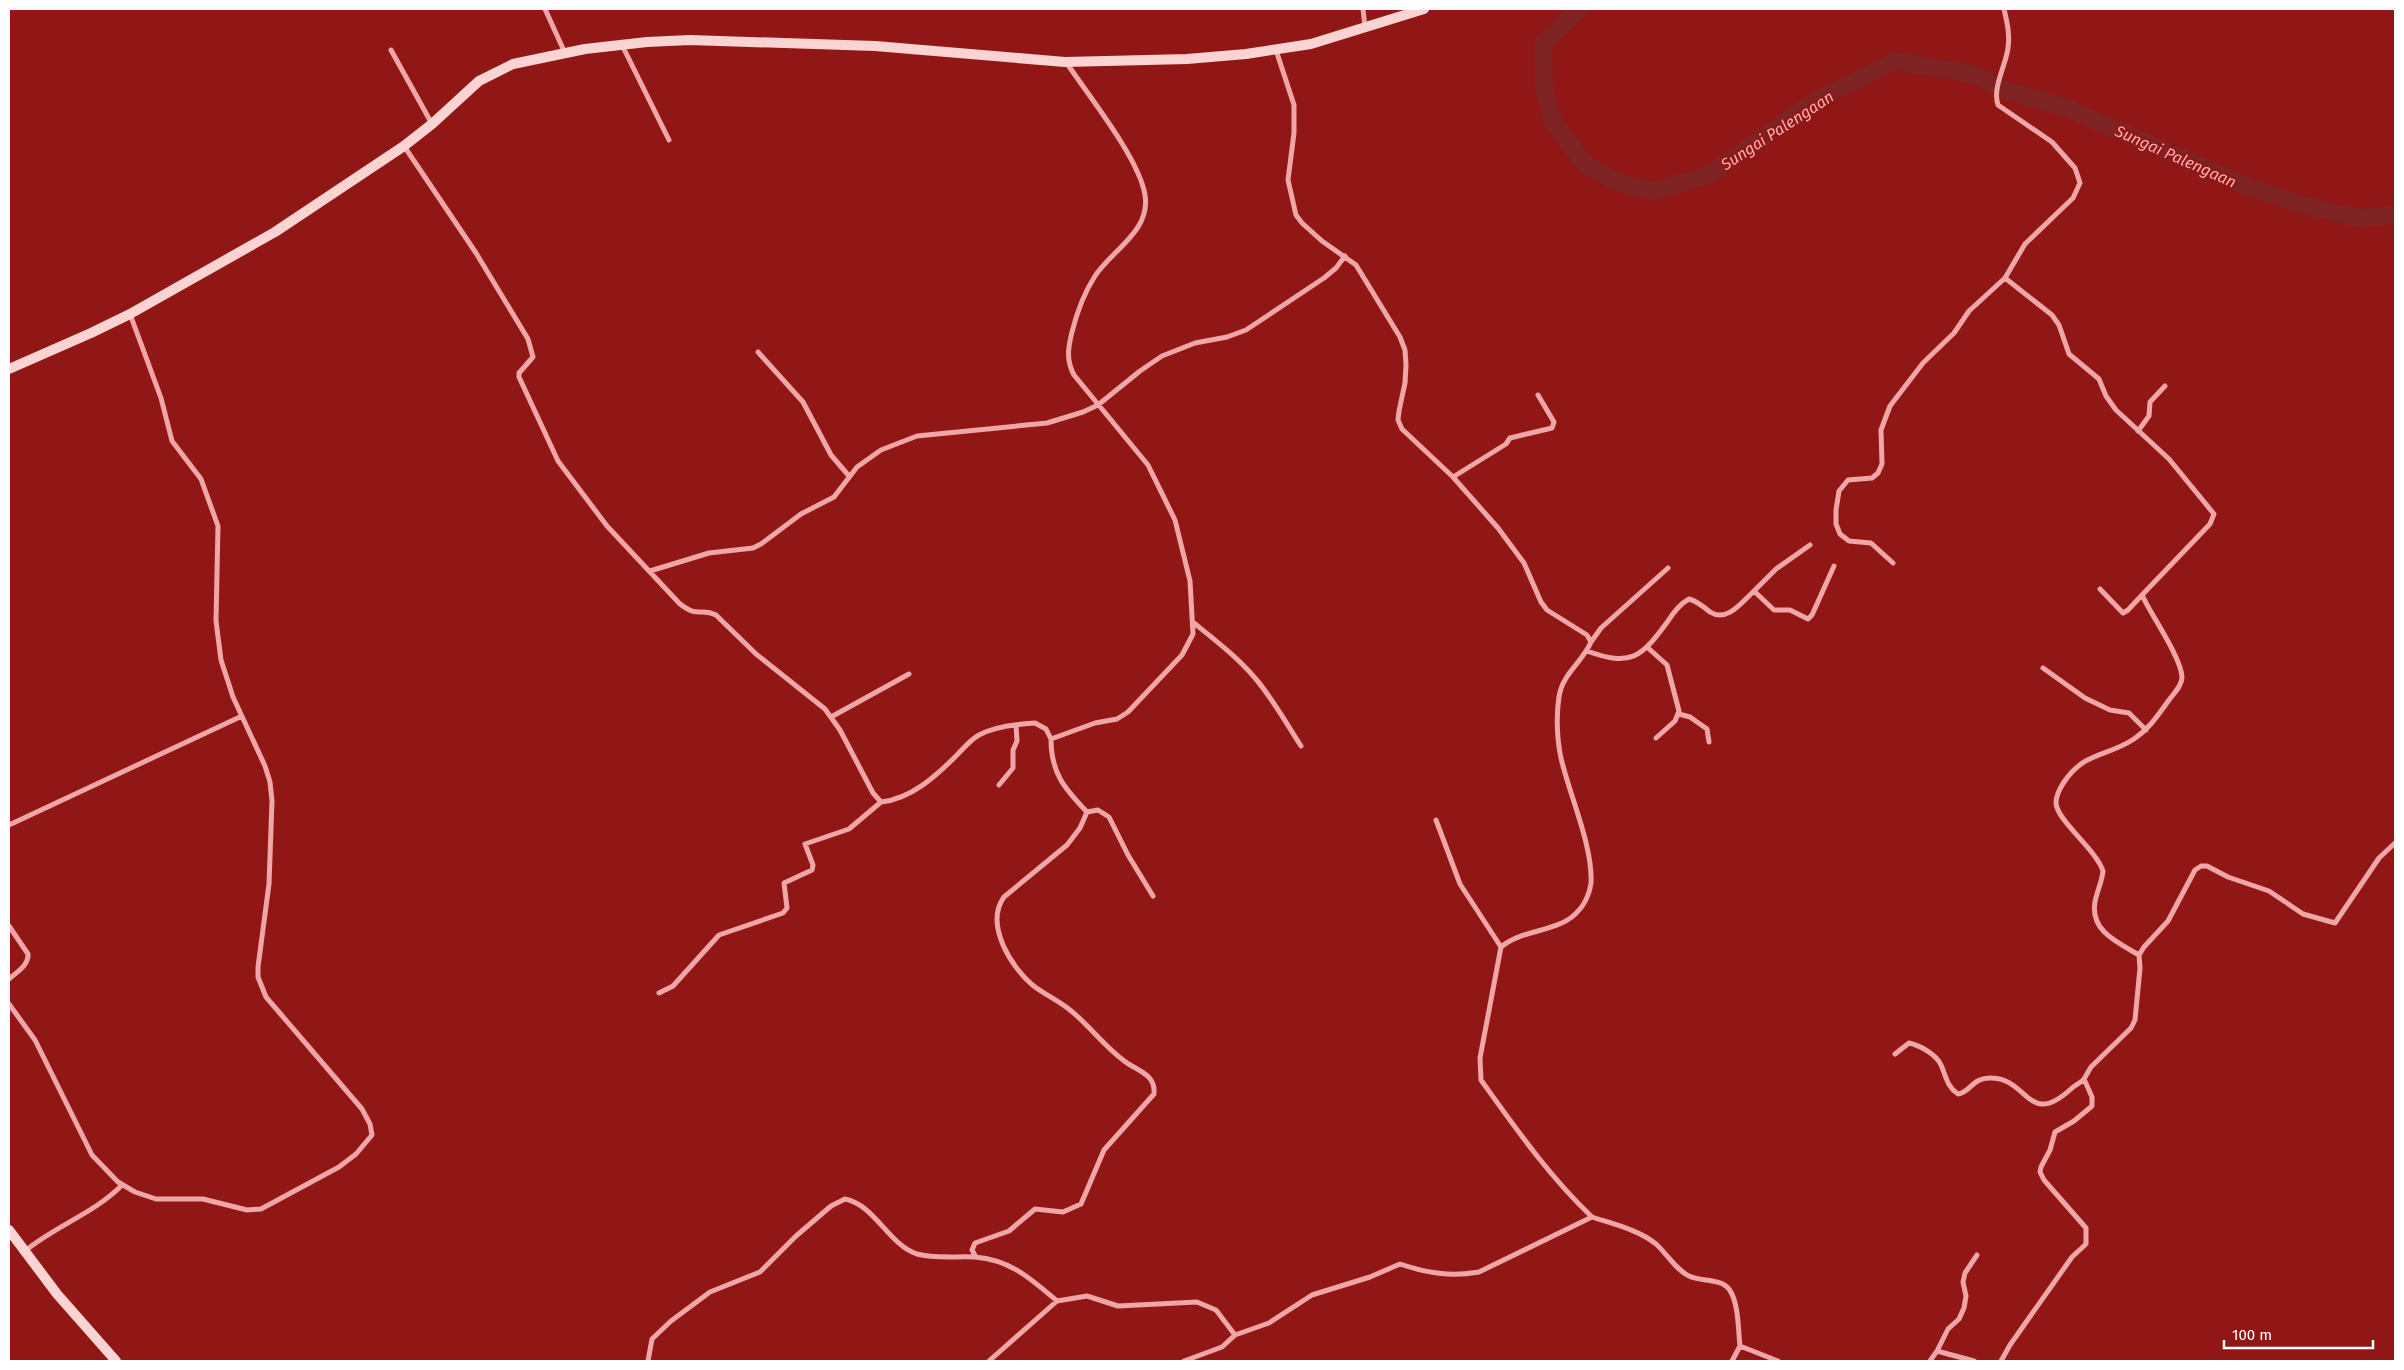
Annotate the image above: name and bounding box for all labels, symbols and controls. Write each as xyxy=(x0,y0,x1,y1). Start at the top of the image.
water label: Sungai Palengaan xyxy=(1716,87,1837,175)
water label: Sungai Palengaan xyxy=(2111,121,2239,192)
scale bar xyxy=(2224,1318,2373,1350)
text: 100 m xyxy=(2232,1326,2272,1344)

